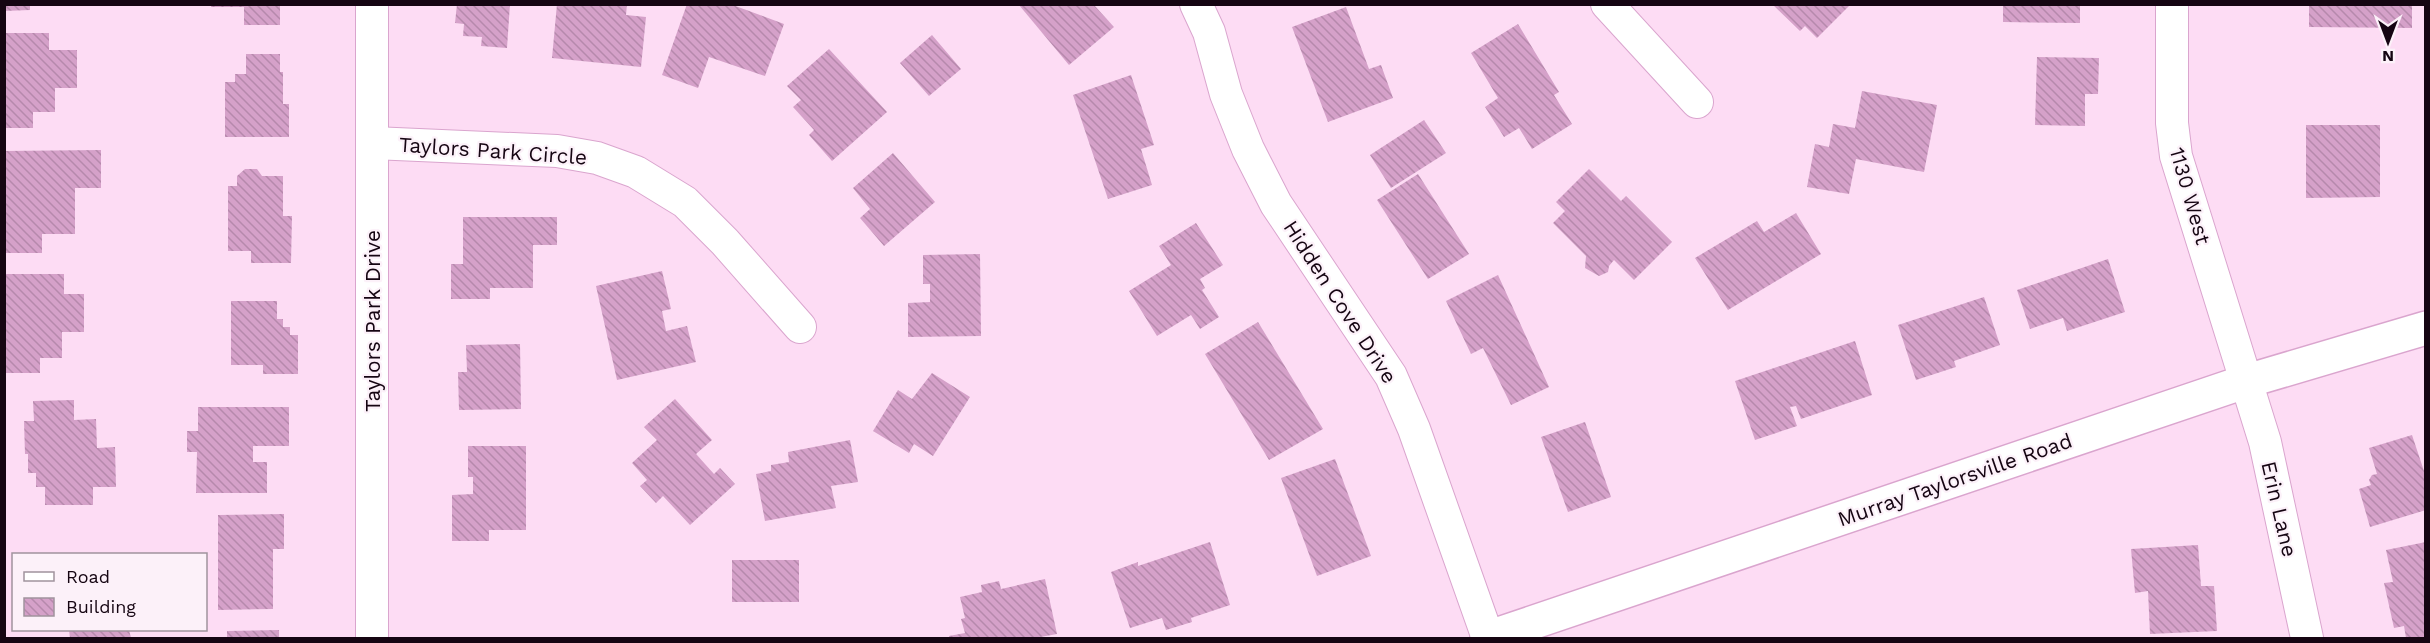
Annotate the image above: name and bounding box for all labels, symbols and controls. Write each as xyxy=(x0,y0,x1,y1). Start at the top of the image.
north arrow xyxy=(2358,12,2418,72)
text: N xyxy=(2382,47,2394,66)
street label: Taylors Park Circle xyxy=(398,131,588,170)
street label: 1130 West xyxy=(2165,144,2216,247)
street label: Hidden Cove Drive xyxy=(1278,216,1402,388)
street label: Taylors Park Drive xyxy=(360,230,385,412)
street label: Murray Taylorsville Road xyxy=(1834,428,2075,531)
street label: Erin Lane xyxy=(2256,459,2303,559)
legend xyxy=(12,553,207,631)
text: Road xyxy=(66,566,110,587)
text: Building xyxy=(66,596,136,617)

